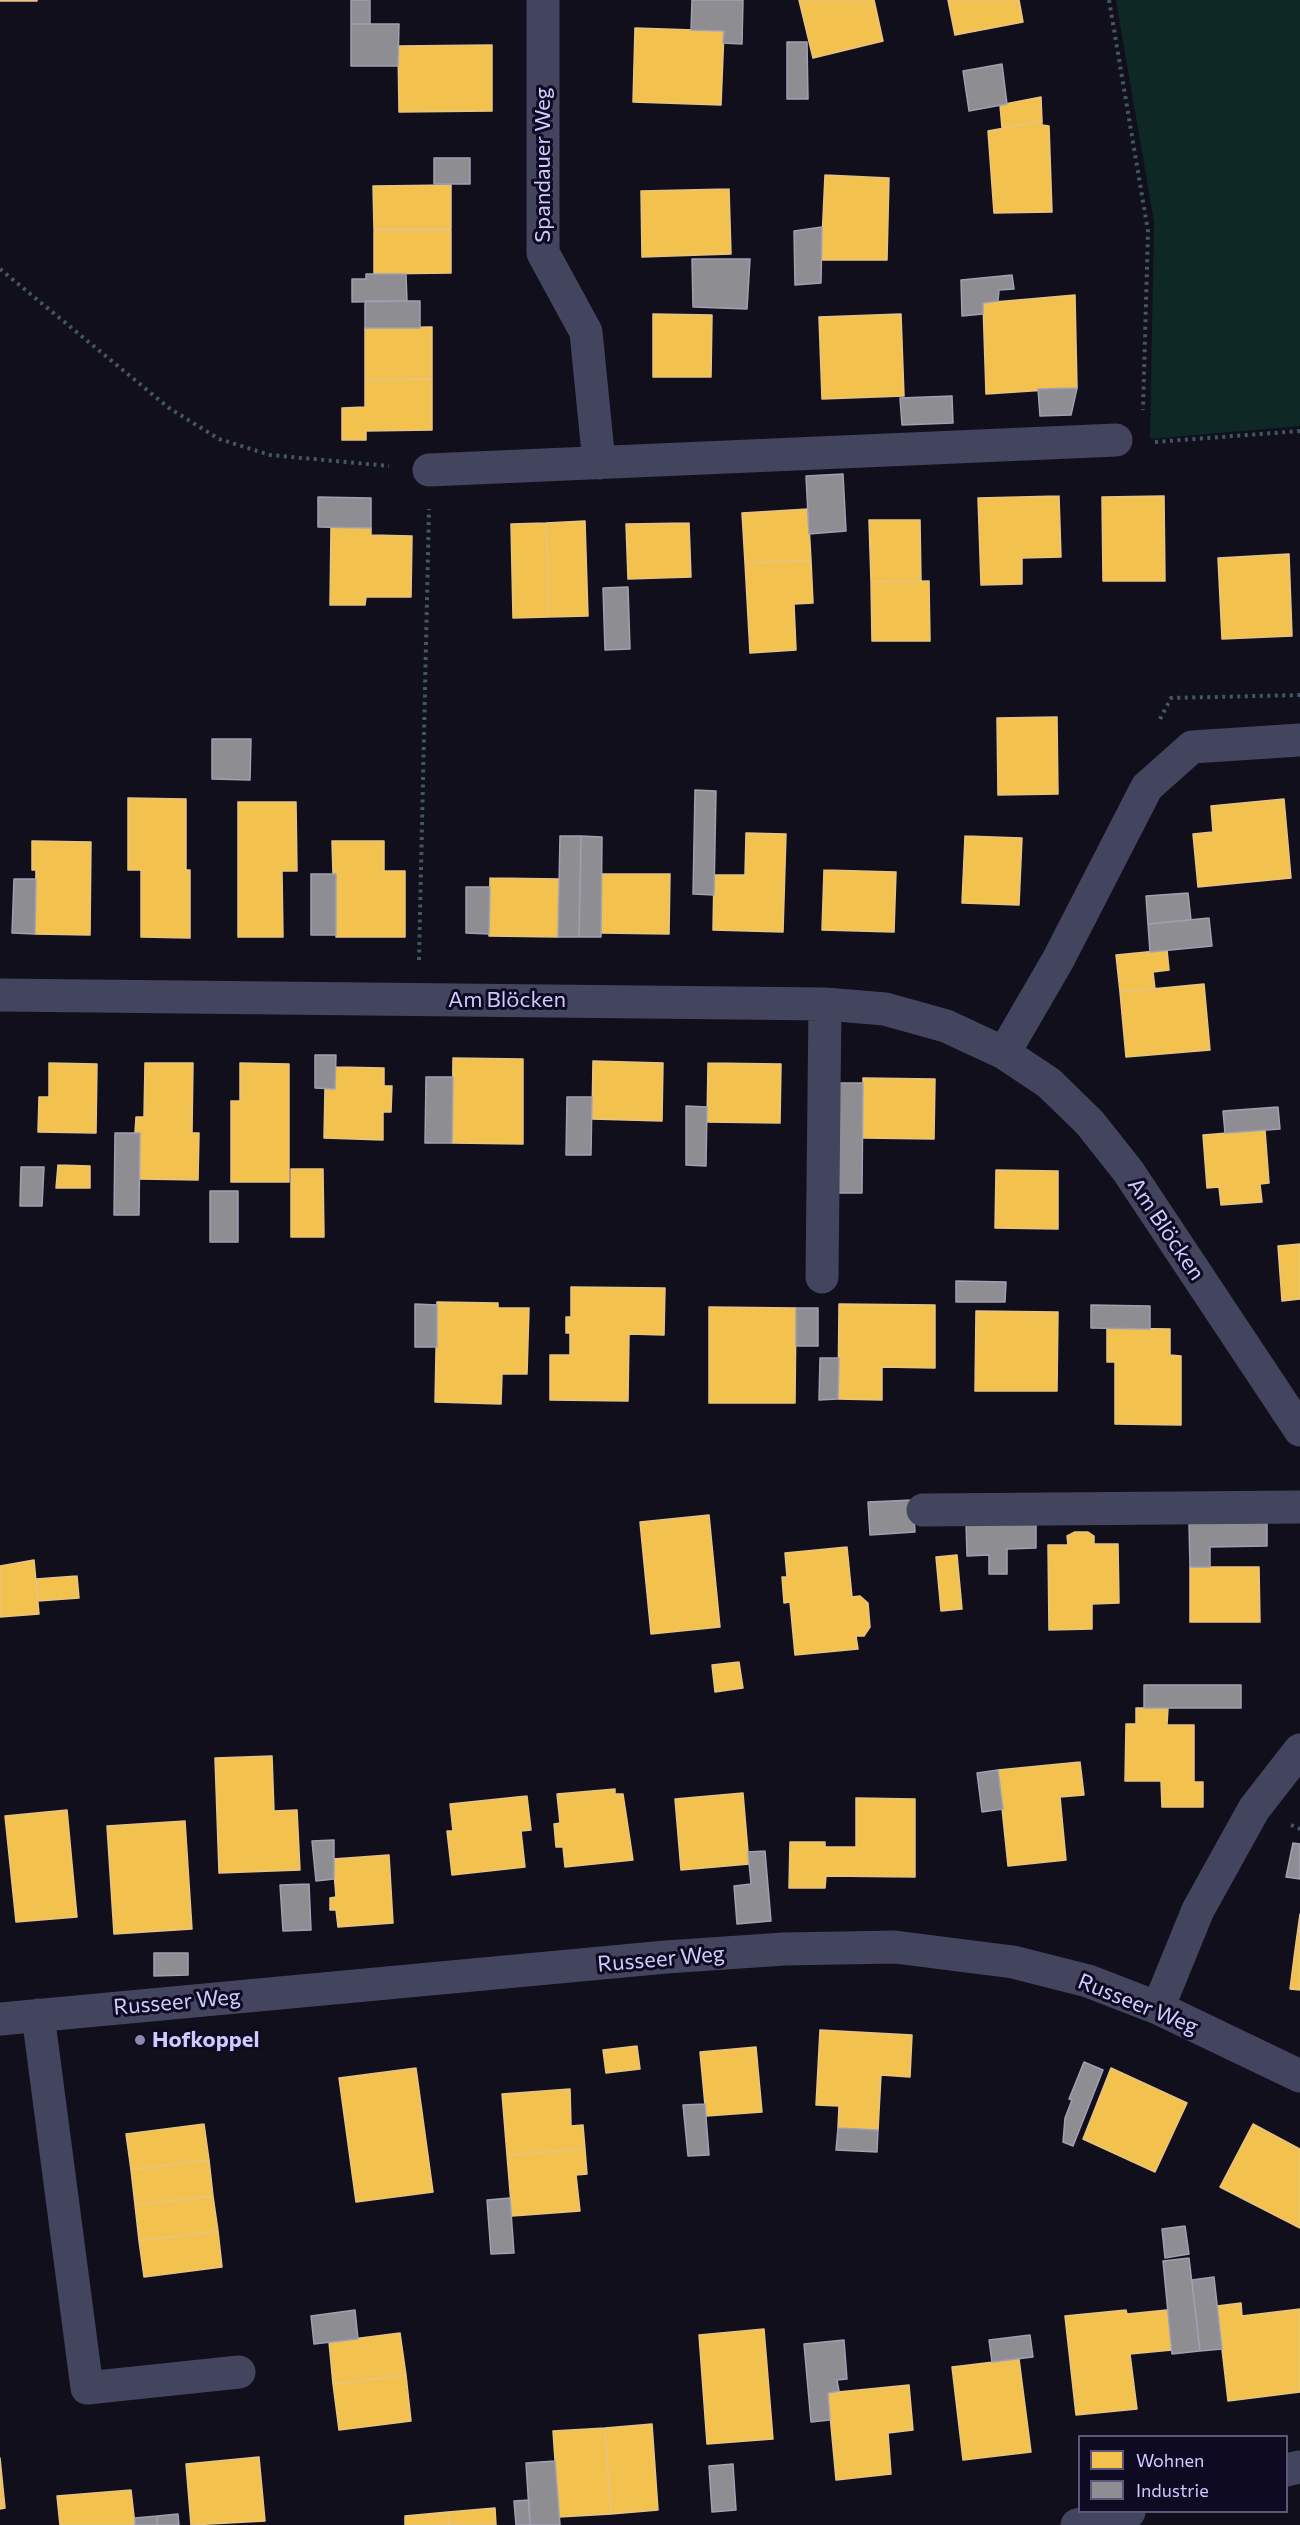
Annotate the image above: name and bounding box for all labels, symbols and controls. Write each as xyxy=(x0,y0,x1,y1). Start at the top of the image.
street label: Spandauer Weg xyxy=(530,87,556,243)
street label: Am Blöcken xyxy=(448,987,566,1013)
street label: Am Blöcken xyxy=(1122,1173,1210,1285)
street label: Russeer Weg xyxy=(596,1940,726,1978)
street label: Russeer Weg xyxy=(1074,1968,1202,2040)
street label: Russeer Weg xyxy=(112,1983,242,2021)
place label: Hofkoppel xyxy=(152,2027,259,2053)
marker: Hofkoppel xyxy=(133,2033,147,2047)
legend xyxy=(1078,2435,1288,2513)
text: Wohnen xyxy=(1136,2449,1204,2471)
text: Industrie xyxy=(1136,2479,1209,2501)

